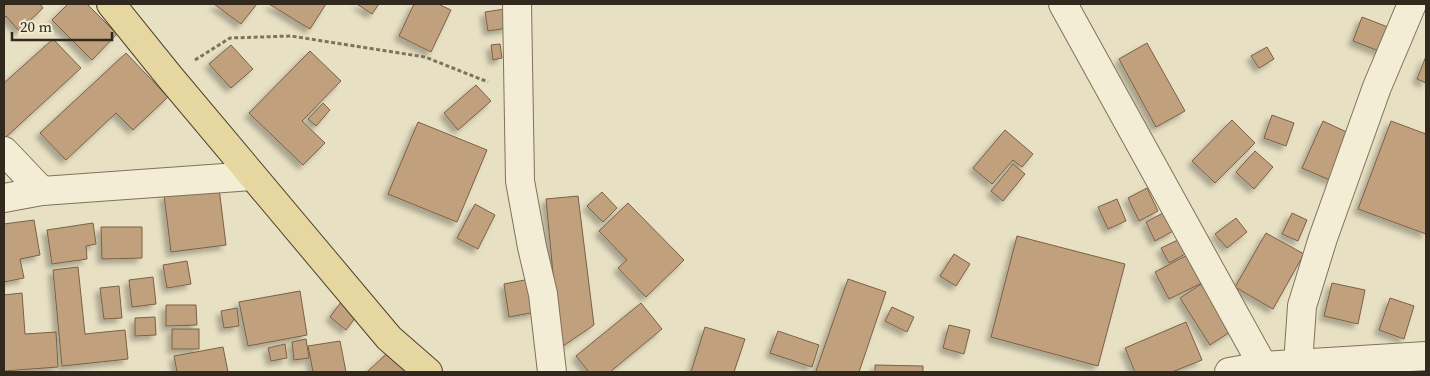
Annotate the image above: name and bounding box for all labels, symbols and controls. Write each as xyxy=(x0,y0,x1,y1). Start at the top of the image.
scale bar xyxy=(12,10,112,42)
text: 20 m xyxy=(20,16,52,37)

